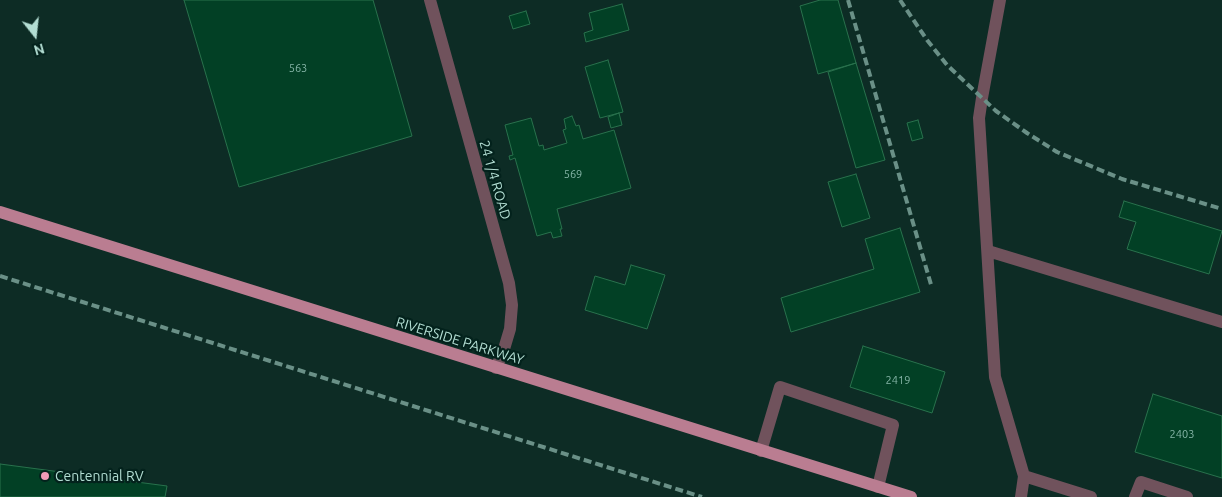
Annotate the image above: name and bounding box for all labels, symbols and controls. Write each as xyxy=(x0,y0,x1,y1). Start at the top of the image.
north arrow xyxy=(10,10,60,60)
text: N xyxy=(32,40,46,59)
house number: 563 xyxy=(289,61,307,75)
street label: 24 1/4 ROAD xyxy=(476,138,514,222)
house number: 569 xyxy=(564,167,582,181)
street label: RIVERSIDE PARKWAY xyxy=(394,314,526,368)
house number: 2419 xyxy=(886,373,910,387)
house number: 2403 xyxy=(1170,427,1194,441)
place label: Centennial RV xyxy=(55,468,144,484)
marker: Centennial RV xyxy=(39,470,51,482)

